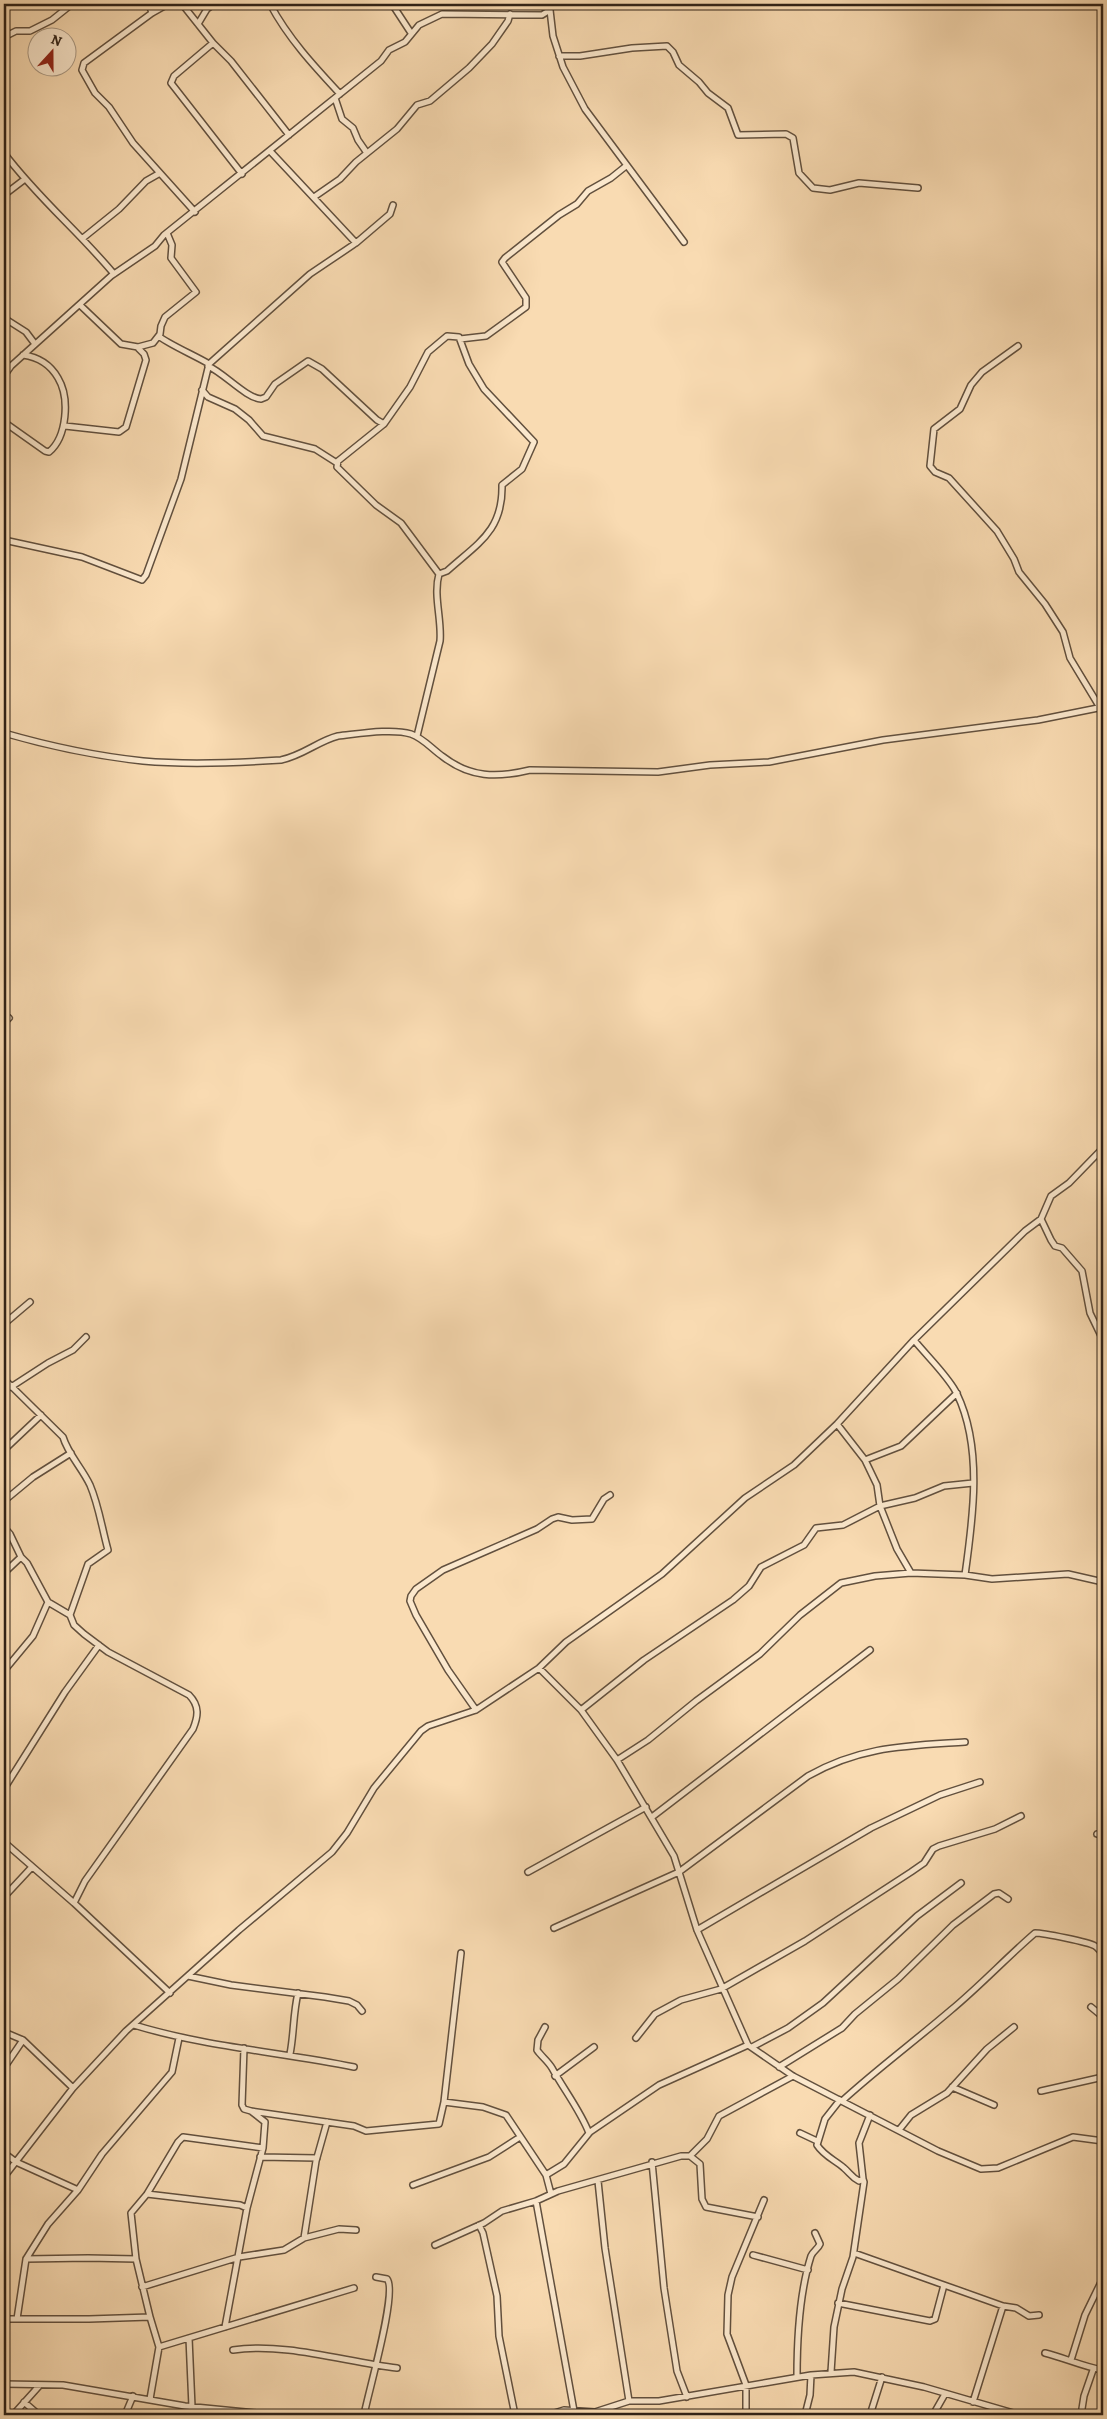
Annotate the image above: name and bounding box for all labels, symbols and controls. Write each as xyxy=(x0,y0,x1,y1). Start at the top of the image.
north arrow xyxy=(28,28,78,78)
text: N xyxy=(48,30,65,51)

